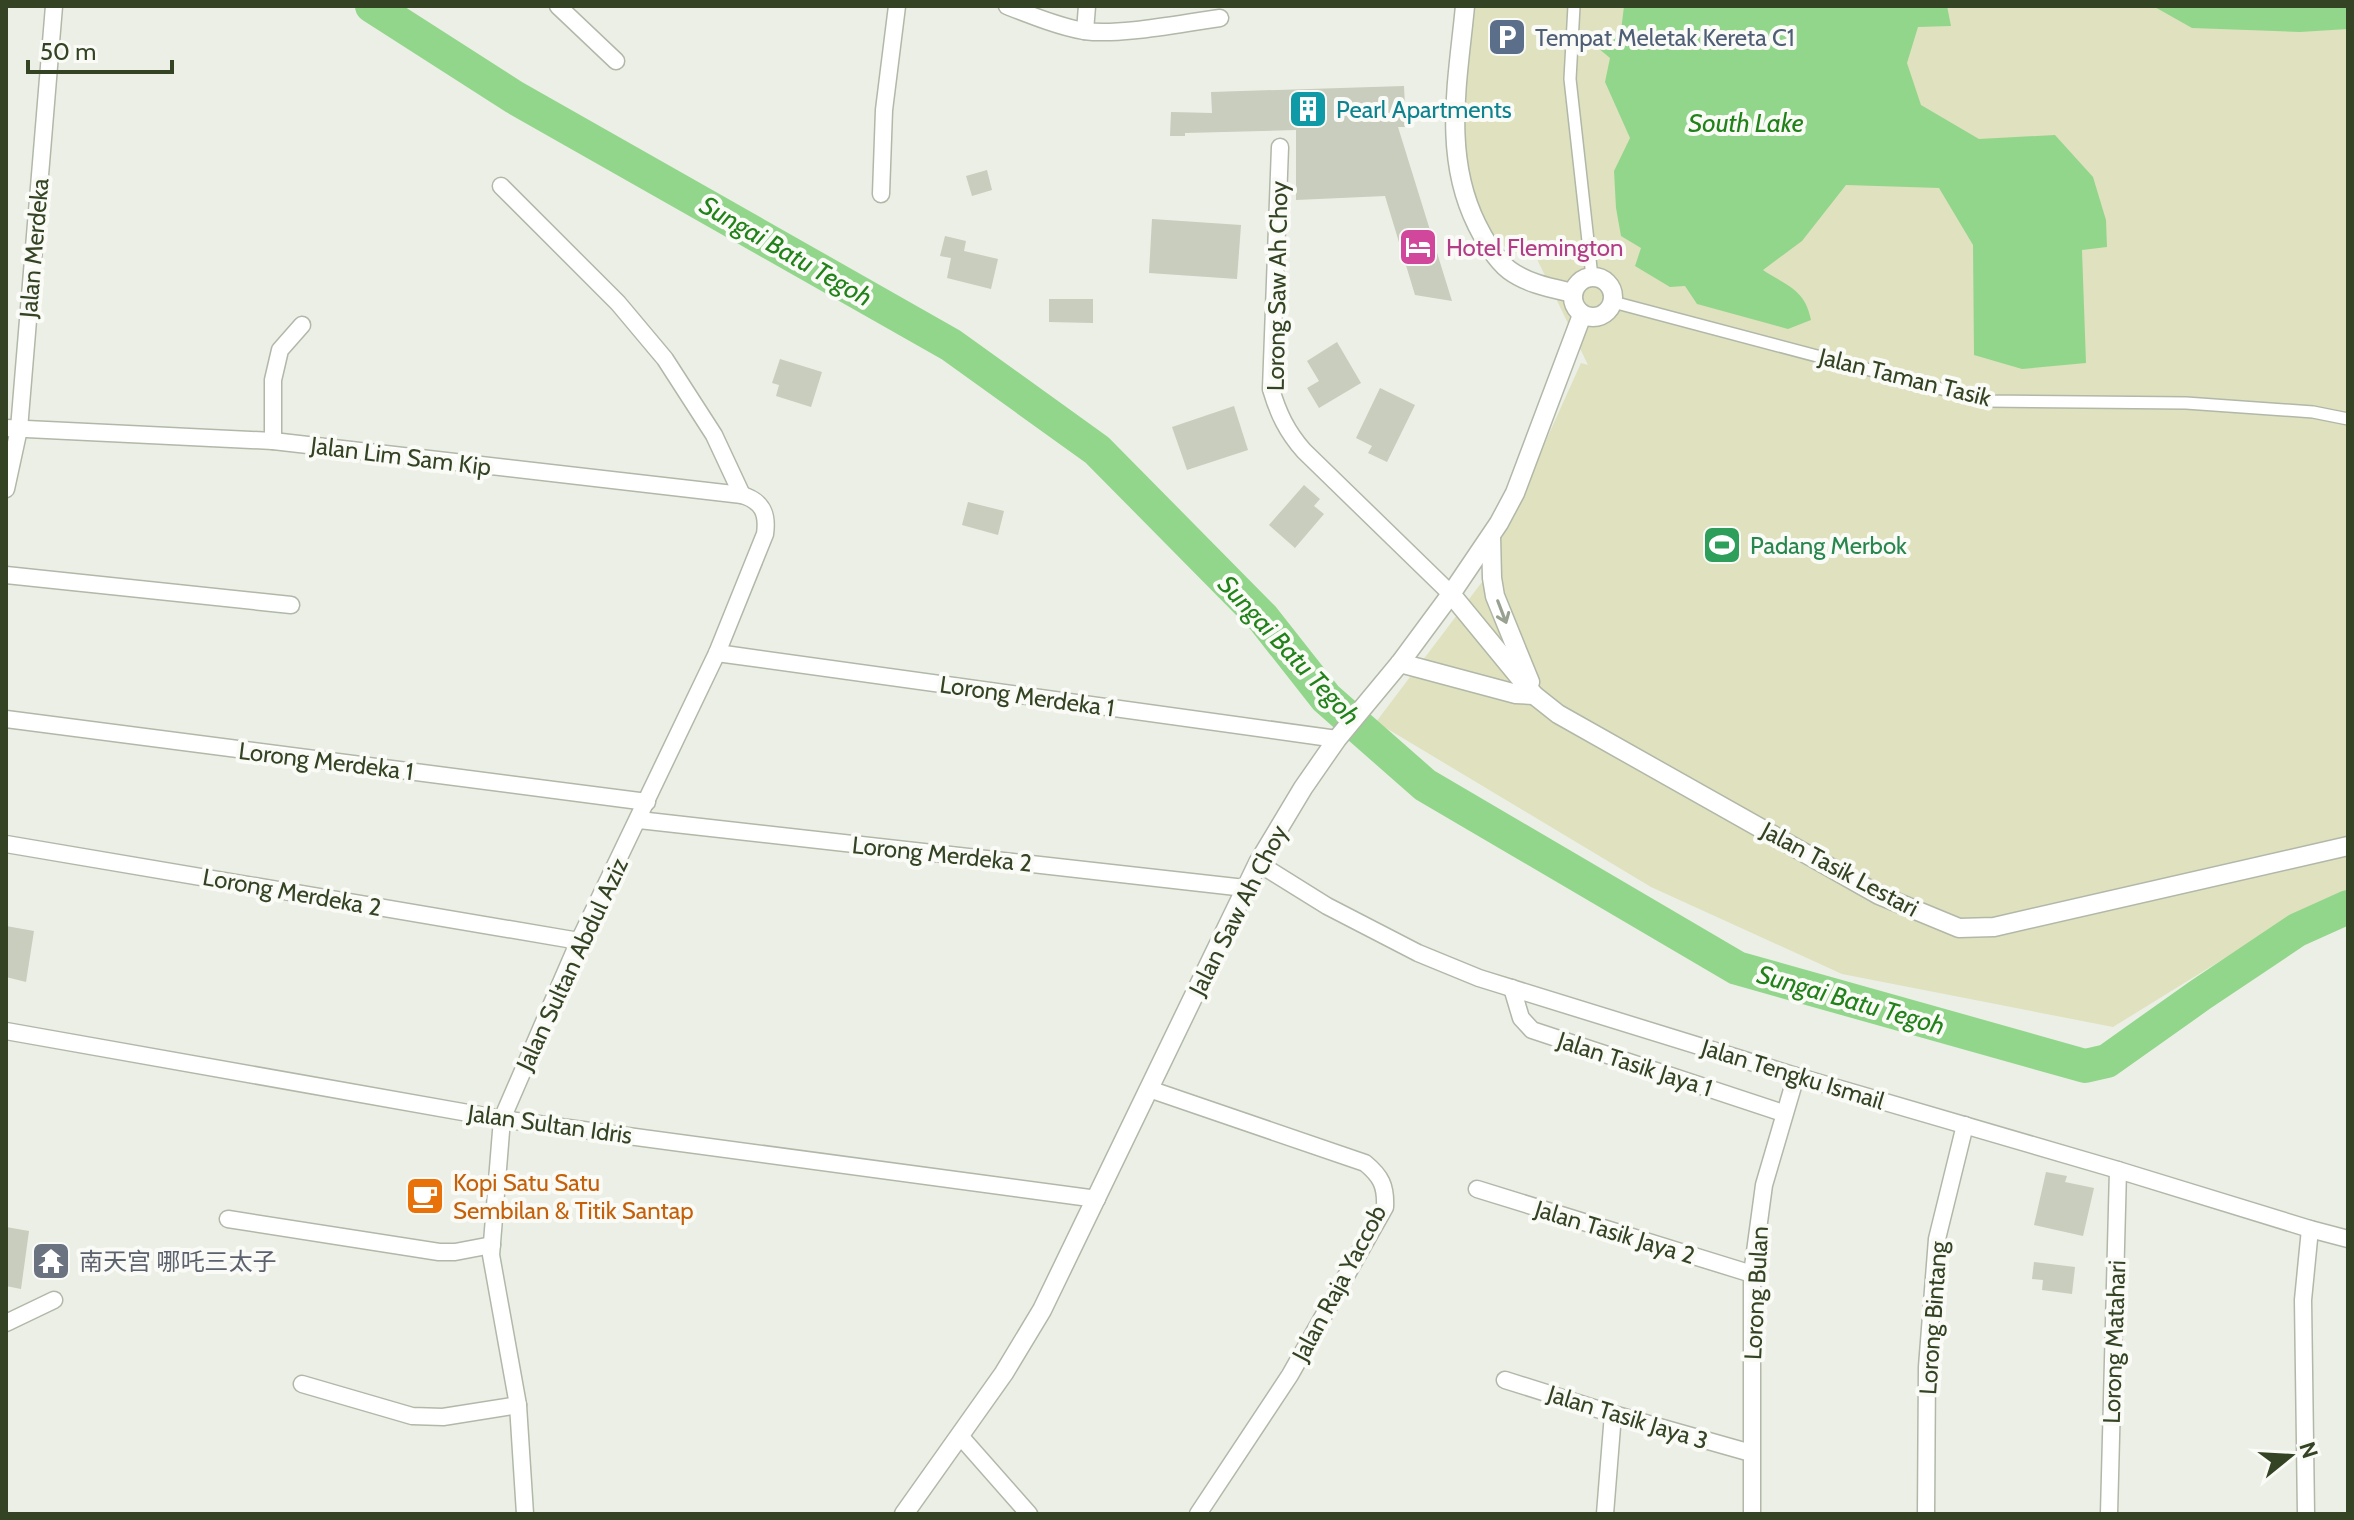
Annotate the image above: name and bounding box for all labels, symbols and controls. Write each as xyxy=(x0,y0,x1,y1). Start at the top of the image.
parking icon: Tempat Meletak Kereta C1 xyxy=(1486,16,1528,58)
place label: Tempat Meletak Kereta C1 xyxy=(1535,23,1795,52)
scale bar xyxy=(28,24,172,74)
text: 50 m xyxy=(40,37,96,66)
building icon: Pearl Apartments xyxy=(1287,88,1329,130)
place label: Pearl Apartments xyxy=(1336,95,1512,124)
water label: South Lake xyxy=(1688,107,1804,139)
street label: Jalan Merdeka xyxy=(13,177,55,320)
street label: Lorong Saw Ah Choy xyxy=(1261,181,1293,391)
water label: Sungai Batu Tegoh xyxy=(694,189,878,313)
hotel icon: Hotel Flemington xyxy=(1397,226,1439,268)
place label: Hotel Flemington xyxy=(1446,233,1623,262)
street label: Jalan Taman Tasik xyxy=(1815,341,1994,412)
street label: Jalan Lim Sam Kip xyxy=(308,430,493,481)
sports icon: Padang Merbok xyxy=(1701,524,1743,566)
place label: Padang Merbok xyxy=(1750,531,1907,560)
water label: Sungai Batu Tegoh xyxy=(1211,568,1367,732)
one-way arrow xyxy=(1496,599,1510,624)
street label: Lorong Merdeka 1 xyxy=(938,669,1116,723)
street label: Lorong Merdeka 1 xyxy=(237,736,415,786)
street label: Jalan Tasik Lestari xyxy=(1756,815,1923,923)
street label: Jalan Saw Ah Choy xyxy=(1182,820,1293,1001)
street label: Lorong Merdeka 2 xyxy=(851,830,1033,878)
street label: Jalan Sultan Abdul Aziz xyxy=(510,853,634,1076)
street label: Lorong Merdeka 2 xyxy=(200,862,384,922)
water label: Sungai Batu Tegoh xyxy=(1754,958,1948,1042)
street label: Jalan Tasik Jaya 1 xyxy=(1553,1025,1716,1103)
street label: Jalan Tengku Ismail xyxy=(1697,1032,1888,1116)
street label: Jalan Sultan Idris xyxy=(465,1098,634,1150)
place label: Kopi Satu Satu Sembilan & Titik Santap xyxy=(453,1168,694,1225)
cafe icon: Kopi Satu Satu Sembilan & Titik Santap xyxy=(404,1175,446,1217)
street label: Jalan Tasik Jaya 2 xyxy=(1531,1194,1699,1270)
street label: Jalan Raja Yaccob xyxy=(1285,1200,1392,1367)
street label: Lorong Bulan xyxy=(1738,1226,1774,1360)
street label: Lorong Bintang xyxy=(1913,1239,1953,1396)
temple icon: 南天宫 哪吒三太子 xyxy=(30,1240,72,1282)
place label: 南天宫 哪吒三太子 xyxy=(79,1247,276,1276)
street label: Lorong Matahari xyxy=(2097,1260,2131,1424)
street label: Jalan Tasik Jaya 3 xyxy=(1543,1379,1712,1455)
north arrow xyxy=(2250,1416,2330,1496)
text: N xyxy=(2293,1438,2324,1462)

